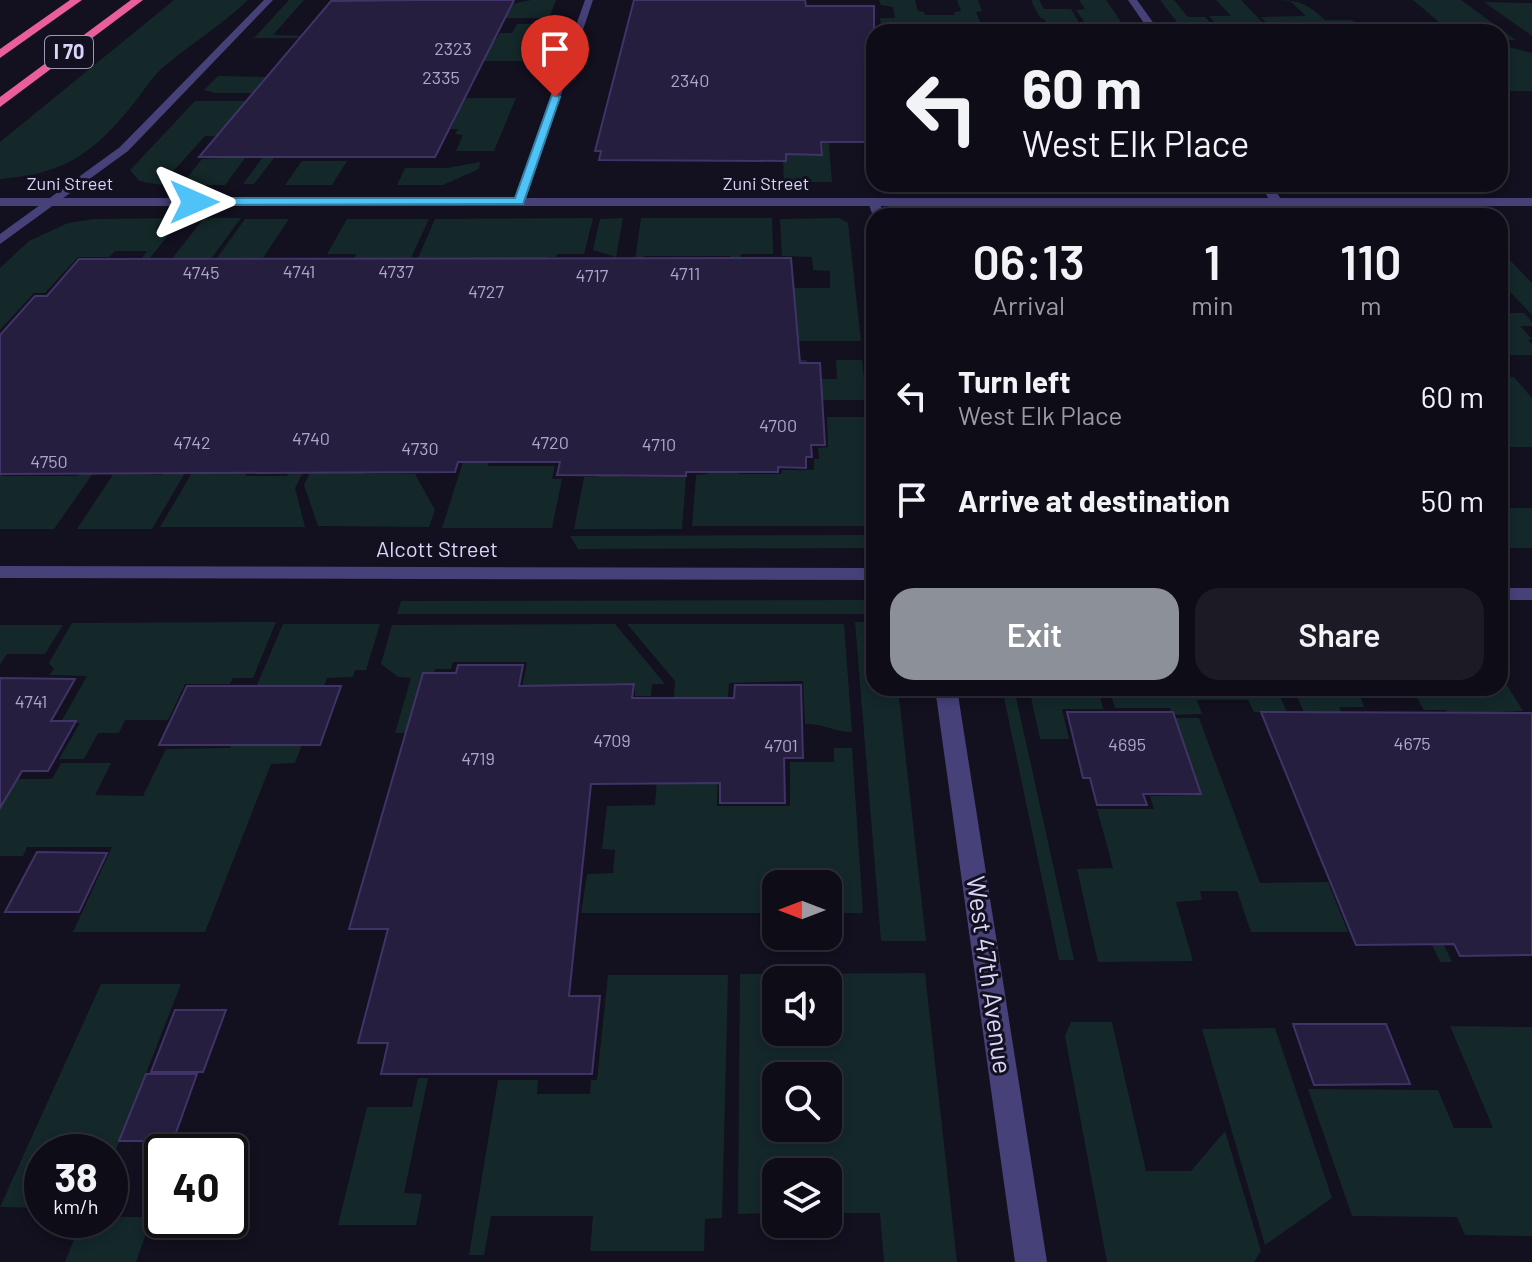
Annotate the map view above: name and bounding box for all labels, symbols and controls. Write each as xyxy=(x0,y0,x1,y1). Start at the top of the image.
pin xyxy=(521,15,589,97)
icon: arrive xyxy=(533,27,577,71)
road number: I 70 xyxy=(45,36,93,68)
house number: 2323 xyxy=(434,37,472,59)
text: 60 m xyxy=(1022,53,1142,120)
icon: left xyxy=(890,56,994,160)
house number: 2335 xyxy=(422,66,460,88)
house number: 2340 xyxy=(671,69,709,91)
text: West Elk Place xyxy=(1022,121,1249,164)
position arrow xyxy=(152,160,236,244)
street label: Zuni Street xyxy=(27,172,113,194)
street label: Zuni Street xyxy=(723,172,809,194)
text: 06:13 xyxy=(973,232,1085,290)
text: 1 xyxy=(1204,232,1221,290)
text: 110 xyxy=(1340,232,1401,290)
house number: 4741 xyxy=(283,260,315,282)
house number: 4737 xyxy=(378,260,414,282)
house number: 4745 xyxy=(182,261,220,283)
house number: 4711 xyxy=(670,262,700,284)
house number: 4717 xyxy=(576,264,609,286)
house number: 4727 xyxy=(468,280,505,302)
text: Arrival xyxy=(992,289,1065,320)
text: min xyxy=(1191,289,1233,320)
text: m xyxy=(1360,289,1381,320)
text: Turn left xyxy=(958,363,1071,399)
icon: left xyxy=(890,374,934,418)
text: 60 m xyxy=(1421,378,1484,414)
text: West Elk Place xyxy=(958,399,1122,430)
house number: 4700 xyxy=(759,414,797,436)
house number: 4740 xyxy=(292,427,330,449)
house number: 4742 xyxy=(173,431,211,453)
house number: 4720 xyxy=(531,431,569,453)
house number: 4710 xyxy=(642,433,676,455)
house number: 4730 xyxy=(401,437,439,459)
house number: 4750 xyxy=(30,450,68,472)
icon: arrive xyxy=(890,478,934,522)
text: Arrive at destination xyxy=(958,482,1230,518)
text: 50 m xyxy=(1421,482,1484,518)
street label: Alcott Street xyxy=(376,535,498,561)
button: Exit xyxy=(890,588,1179,680)
button: Share xyxy=(1195,588,1484,680)
house number: 4741 xyxy=(15,690,47,712)
house number: 4709 xyxy=(593,729,631,751)
house number: 4675 xyxy=(1394,732,1430,754)
house number: 4695 xyxy=(1108,733,1146,755)
house number: 4701 xyxy=(764,734,798,756)
house number: 4719 xyxy=(461,747,495,769)
north arrow xyxy=(762,870,842,950)
map controls xyxy=(762,870,842,1238)
street label: West 47th Avenue xyxy=(961,874,1020,1076)
button: sound xyxy=(762,966,842,1046)
button: search xyxy=(762,1062,842,1142)
speed limit sign: 40 xyxy=(144,1134,248,1238)
text: 38 xyxy=(54,1152,98,1200)
button: layers xyxy=(762,1158,842,1238)
text: km/h xyxy=(53,1194,99,1218)

